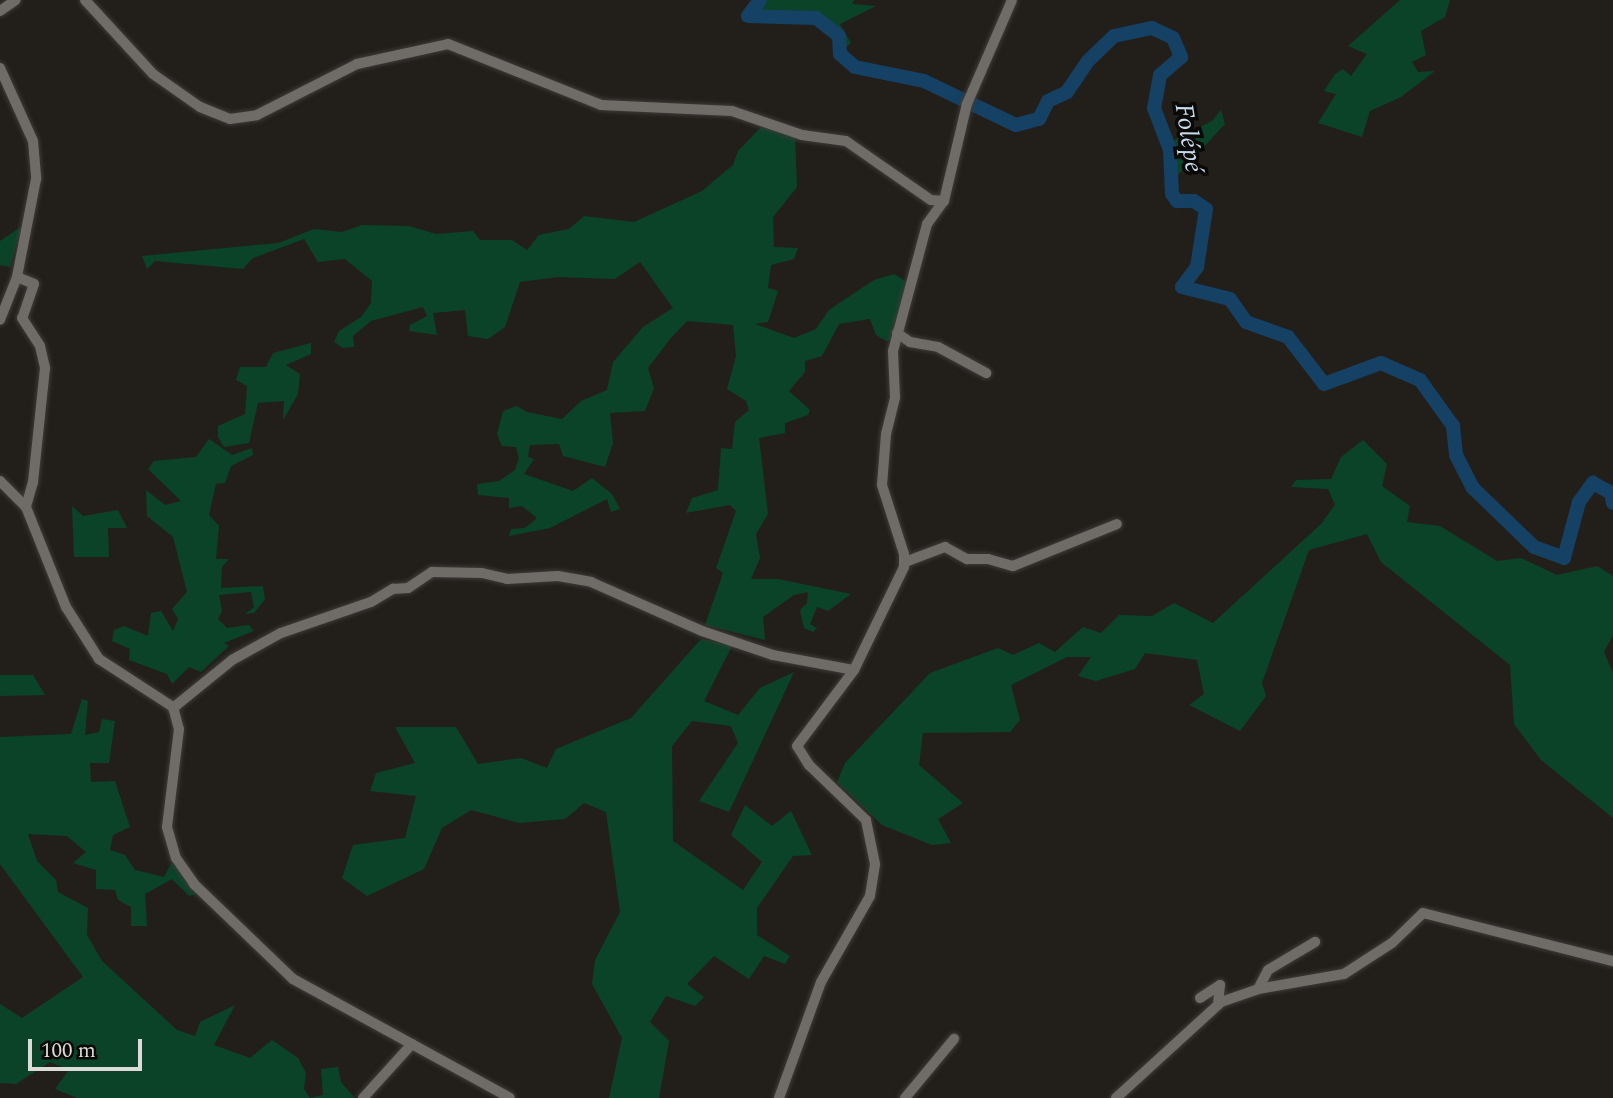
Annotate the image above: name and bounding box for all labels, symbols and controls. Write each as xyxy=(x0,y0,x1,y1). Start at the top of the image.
water label: Folépé xyxy=(1167,101,1209,175)
scale bar xyxy=(32,1024,145,1068)
text: 100 m xyxy=(41,1035,96,1067)

